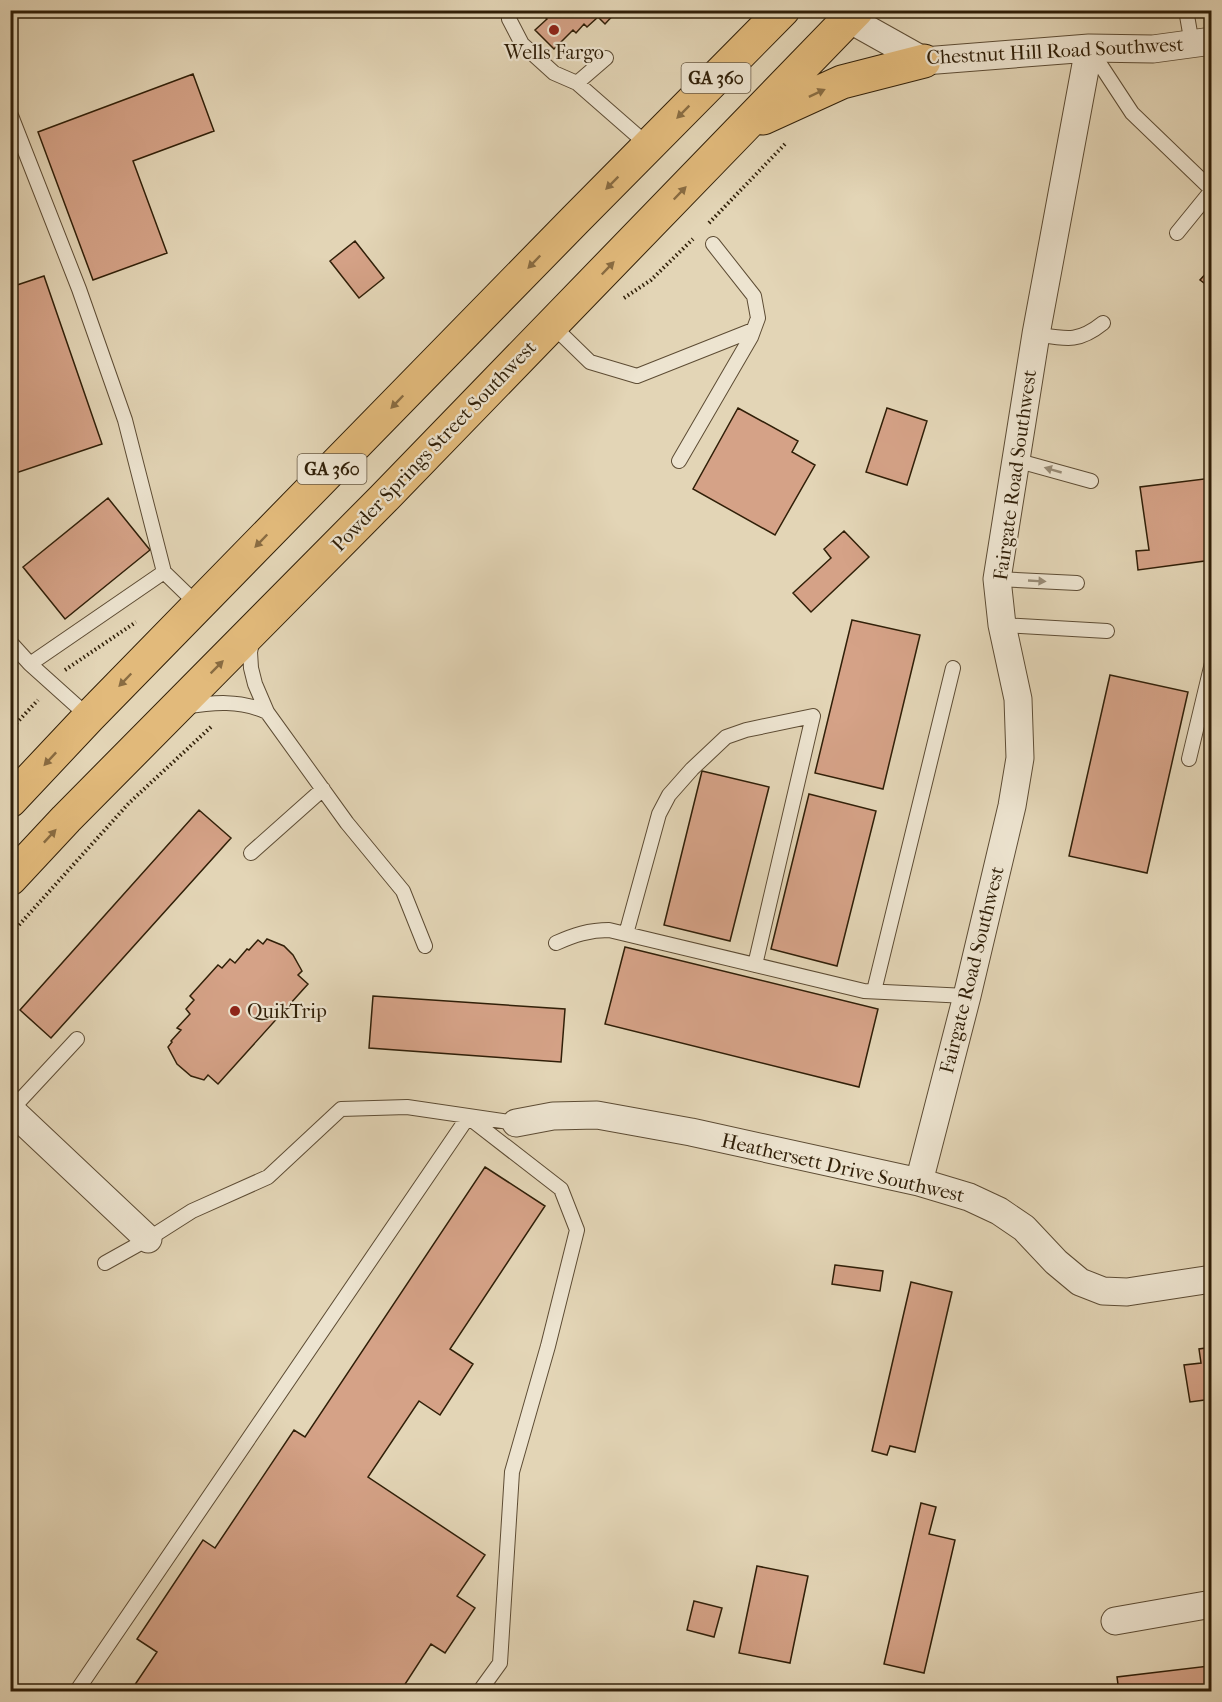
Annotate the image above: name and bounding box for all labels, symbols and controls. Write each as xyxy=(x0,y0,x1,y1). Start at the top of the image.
marker: Wells Fargo xyxy=(547,23,561,37)
street label: Chestnut Hill Road Southwest xyxy=(926,33,1184,69)
place label: Wells Fargo xyxy=(503,41,604,64)
road number: GA 360 xyxy=(682,63,750,93)
one-way arrow xyxy=(808,88,825,97)
one-way arrow xyxy=(676,104,690,118)
one-way arrow xyxy=(605,176,619,190)
one-way arrow xyxy=(673,186,686,201)
one-way arrow xyxy=(527,255,541,269)
one-way arrow xyxy=(600,261,614,275)
street label: Powder Springs Street Southwest xyxy=(327,336,541,556)
street label: Fairgate Road Southwest xyxy=(989,368,1041,582)
one-way arrow xyxy=(391,394,405,408)
road number: GA 360 xyxy=(298,454,366,484)
one-way arrow xyxy=(1044,465,1062,475)
one-way arrow xyxy=(254,534,268,549)
one-way arrow xyxy=(1028,577,1047,586)
one-way arrow xyxy=(209,660,223,674)
one-way arrow xyxy=(118,673,132,687)
one-way arrow xyxy=(43,752,57,766)
one-way arrow xyxy=(43,829,57,844)
street label: Fairgate Road Southwest xyxy=(935,864,1009,1076)
place label: QuikTrip xyxy=(247,1000,327,1023)
marker: QuikTrip xyxy=(228,1004,242,1018)
street label: Heathersett Drive Southwest xyxy=(719,1129,967,1207)

